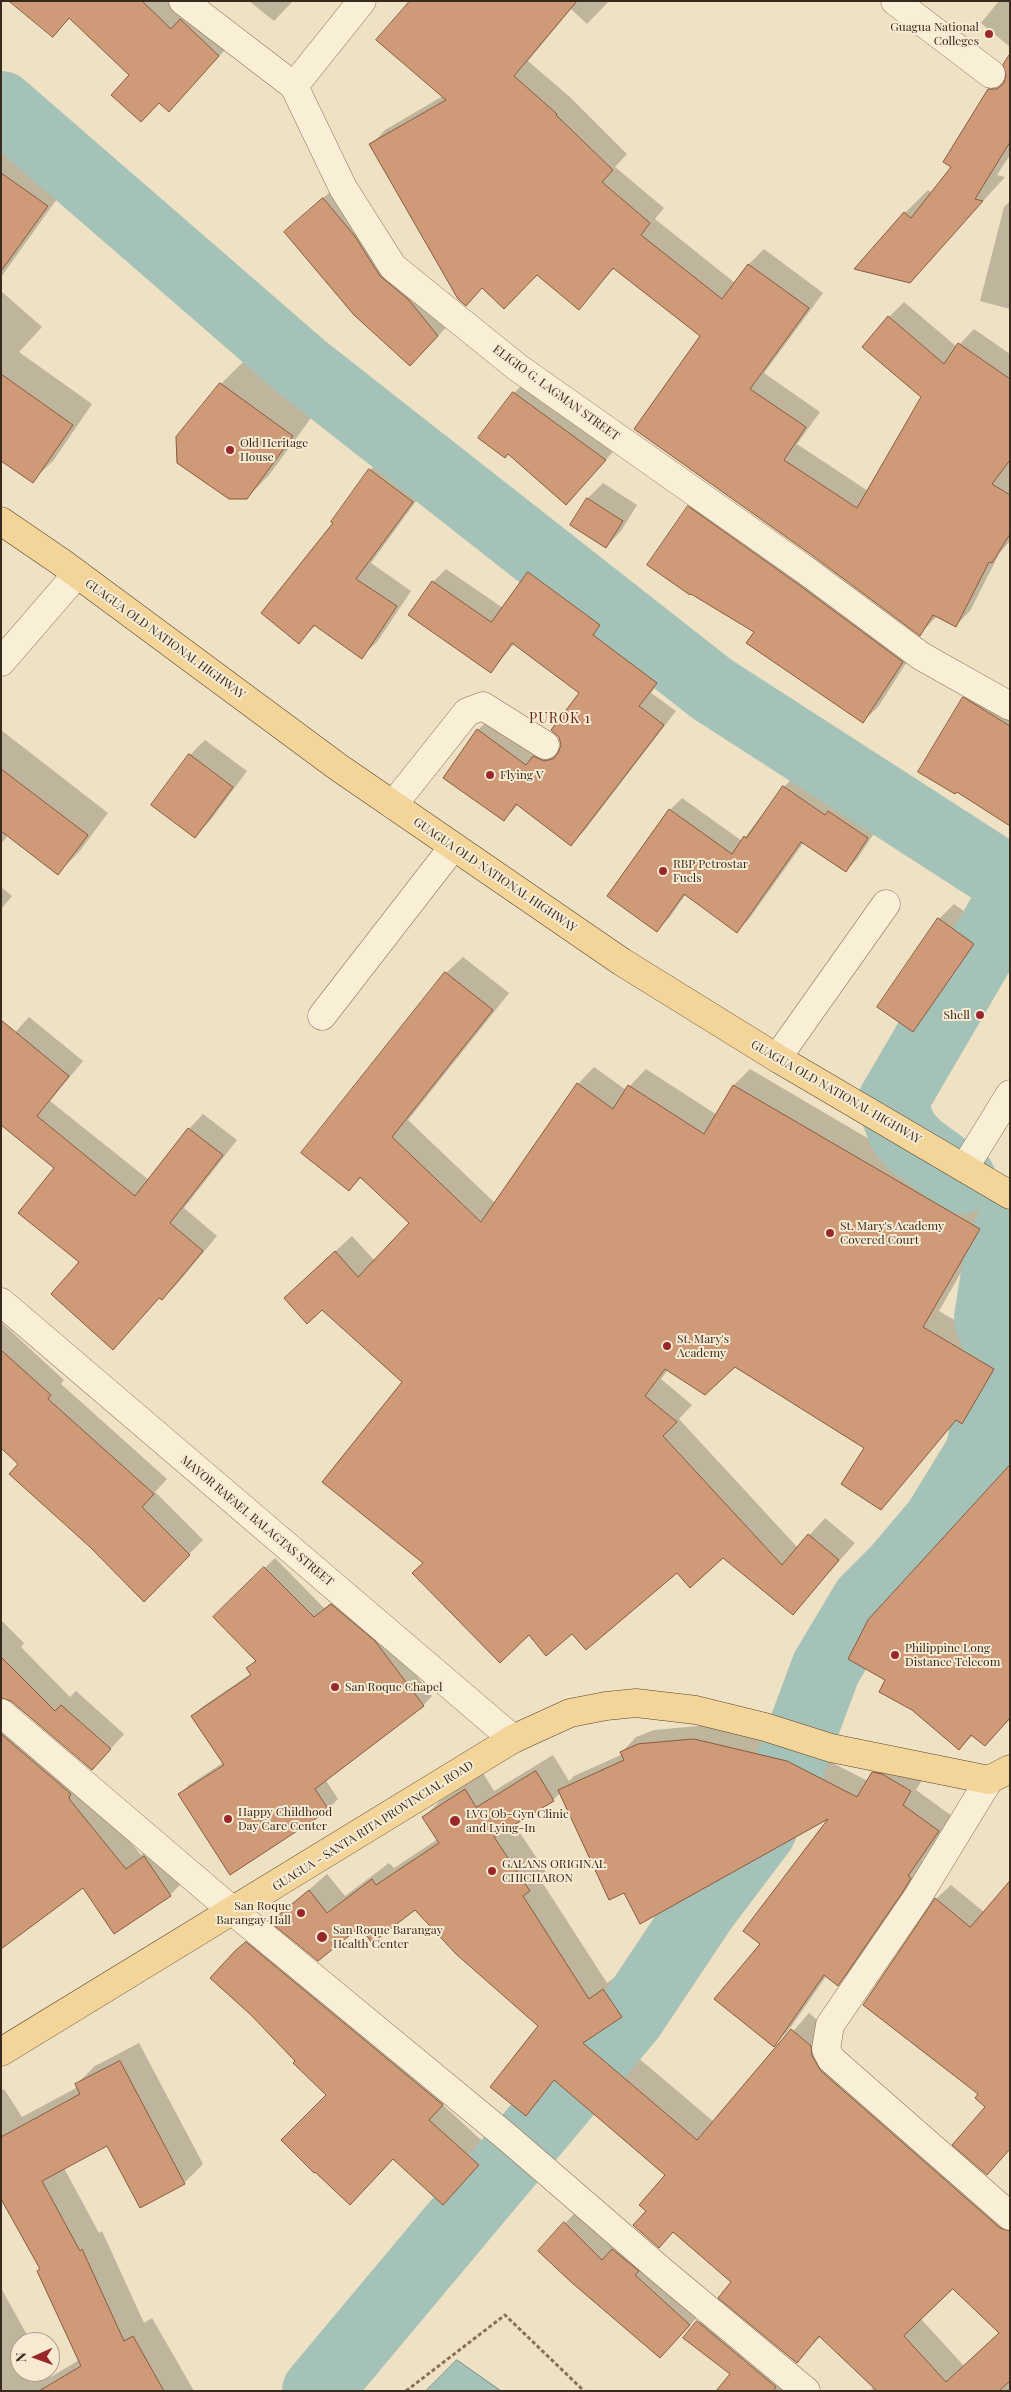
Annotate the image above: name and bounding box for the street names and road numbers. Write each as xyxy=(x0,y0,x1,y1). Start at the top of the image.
street label: ELIGIO G. LAGMAN STREET xyxy=(490,342,622,444)
street label: GUAGUA OLD NATIONAL HIGHWAY xyxy=(82,576,248,702)
street label: GUAGUA OLD NATIONAL HIGHWAY xyxy=(410,815,580,935)
street label: GUAGUA OLD NATIONAL HIGHWAY xyxy=(748,1037,924,1147)
street label: MAYOR RAFAEL BALAGTAS STREET xyxy=(178,1453,336,1589)
street label: GUAGUA - SANTA RITA PROVINCIAL ROAD xyxy=(270,1758,476,1894)

